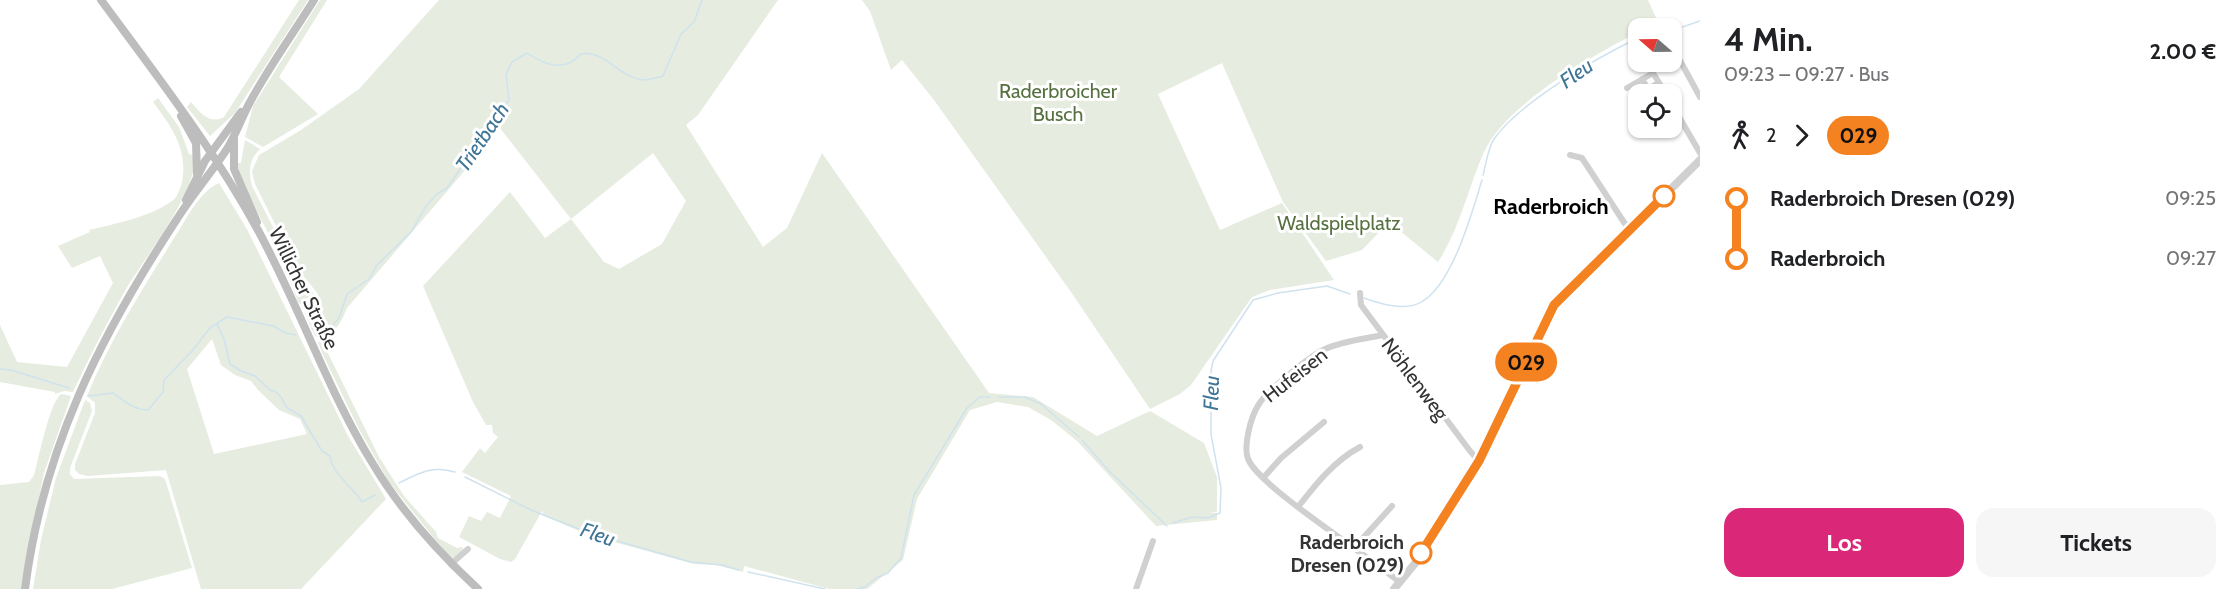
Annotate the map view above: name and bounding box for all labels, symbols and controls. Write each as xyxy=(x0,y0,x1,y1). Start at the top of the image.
north arrow xyxy=(1628,18,1682,72)
map controls xyxy=(1628,18,1682,138)
text: 4 Min. xyxy=(1724,19,1813,59)
text: 2.00 € xyxy=(2150,38,2216,65)
water label: Fleu xyxy=(1554,53,1598,93)
text: 09:23 – 09:27 · Bus xyxy=(1724,62,1889,86)
park label: Raderbroicher Busch xyxy=(999,79,1118,126)
button: locate xyxy=(1628,84,1682,138)
water label: Trietbach xyxy=(450,98,514,176)
icon: walk xyxy=(1724,119,1757,152)
icon: forward xyxy=(1785,119,1818,152)
text: 2 xyxy=(1766,123,1776,147)
text: 029 xyxy=(1839,123,1877,148)
unlabelled marker xyxy=(1653,185,1675,207)
text: Raderbroich Dresen (029) xyxy=(1770,185,2015,212)
text: 09:25 xyxy=(2165,186,2216,210)
district label: Raderbroich xyxy=(1493,193,1609,220)
park label: Waldspielplatz xyxy=(1277,211,1401,235)
street label: Willicher Straße xyxy=(264,223,344,353)
text: Raderbroich xyxy=(1770,245,1885,272)
text: 09:27 xyxy=(2166,246,2216,270)
street label: Nöhlenweg xyxy=(1376,333,1454,425)
street label: Hufeisen xyxy=(1258,342,1332,408)
line badge: 029 xyxy=(1492,342,1561,382)
text: 029 xyxy=(1507,350,1545,375)
water label: Fleu xyxy=(1198,375,1224,411)
button: Los xyxy=(1724,508,1964,577)
button: Tickets xyxy=(1976,508,2216,577)
water label: Fleu xyxy=(577,516,619,552)
place label: Raderbroich Dresen (029) xyxy=(1291,530,1404,577)
marker: Raderbroich Dresen (029) xyxy=(1410,542,1432,564)

